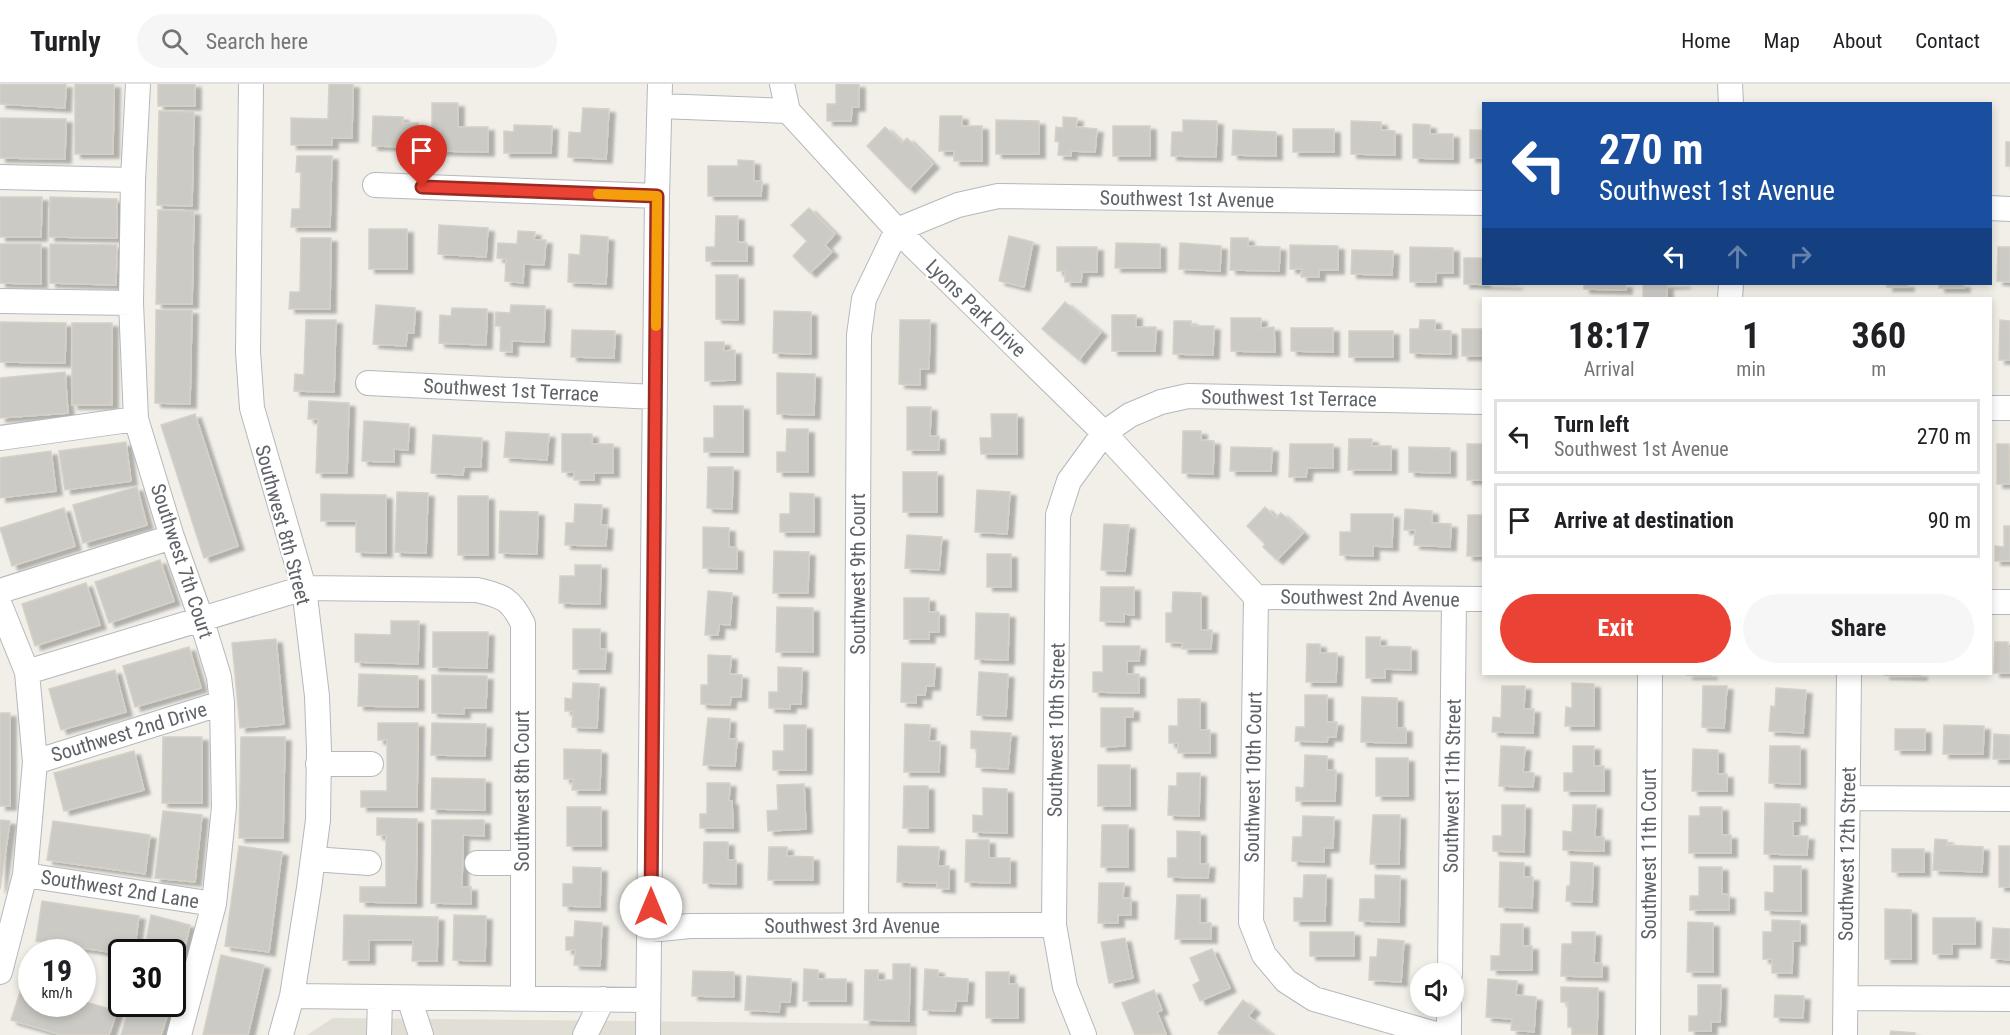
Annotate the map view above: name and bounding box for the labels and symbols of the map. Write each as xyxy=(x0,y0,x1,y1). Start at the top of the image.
pin xyxy=(396,125,447,187)
street label: Southwest 1st Avenue xyxy=(1099,185,1275,213)
street label: Lyons Park Drive xyxy=(921,254,1031,362)
street label: Southwest 1st Terrace xyxy=(423,373,599,407)
street label: Southwest 1st Terrace xyxy=(1201,384,1377,412)
street label: Southwest 8th Street xyxy=(250,442,316,608)
street label: Southwest 7th Court xyxy=(146,481,218,641)
street label: Southwest 9th Court xyxy=(846,493,870,655)
street label: Southwest 2nd Avenue xyxy=(1280,584,1460,612)
street label: Southwest 10th Street xyxy=(1042,643,1070,817)
street label: Southwest 10th Court xyxy=(1240,691,1266,863)
street label: Southwest 2nd Drive xyxy=(48,697,210,767)
street label: Southwest 11th Street xyxy=(1438,699,1466,873)
street label: Southwest 8th Court xyxy=(510,710,534,872)
street label: Southwest 12th Street xyxy=(1833,767,1861,941)
street label: Southwest 11th Court xyxy=(1637,768,1661,940)
street label: Southwest 2nd Lane xyxy=(39,865,201,913)
position arrow xyxy=(619,875,683,939)
street label: Southwest 3rd Avenue xyxy=(764,914,940,938)
speed limit sign: 30 xyxy=(108,939,186,1017)

